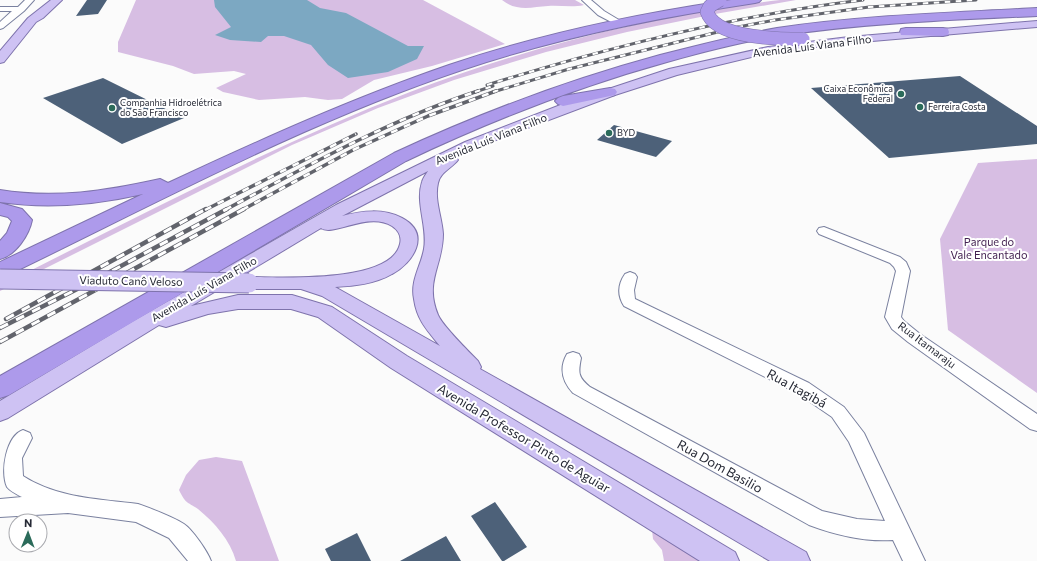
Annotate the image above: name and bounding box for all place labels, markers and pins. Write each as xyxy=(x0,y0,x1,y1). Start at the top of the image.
place label: Caixa Econômica Federal xyxy=(824,83,893,104)
marker: Caixa Econômica Federal xyxy=(896,89,906,99)
place label: Companhia Hidroelétrica do São Francisco xyxy=(120,97,222,118)
place label: Ferreira Costa xyxy=(928,101,986,112)
marker: Ferreira Costa xyxy=(915,102,925,112)
marker: Companhia Hidroelétrica do São Francisco xyxy=(107,103,117,113)
place label: BYD xyxy=(617,127,636,138)
marker: BYD xyxy=(604,128,614,138)

